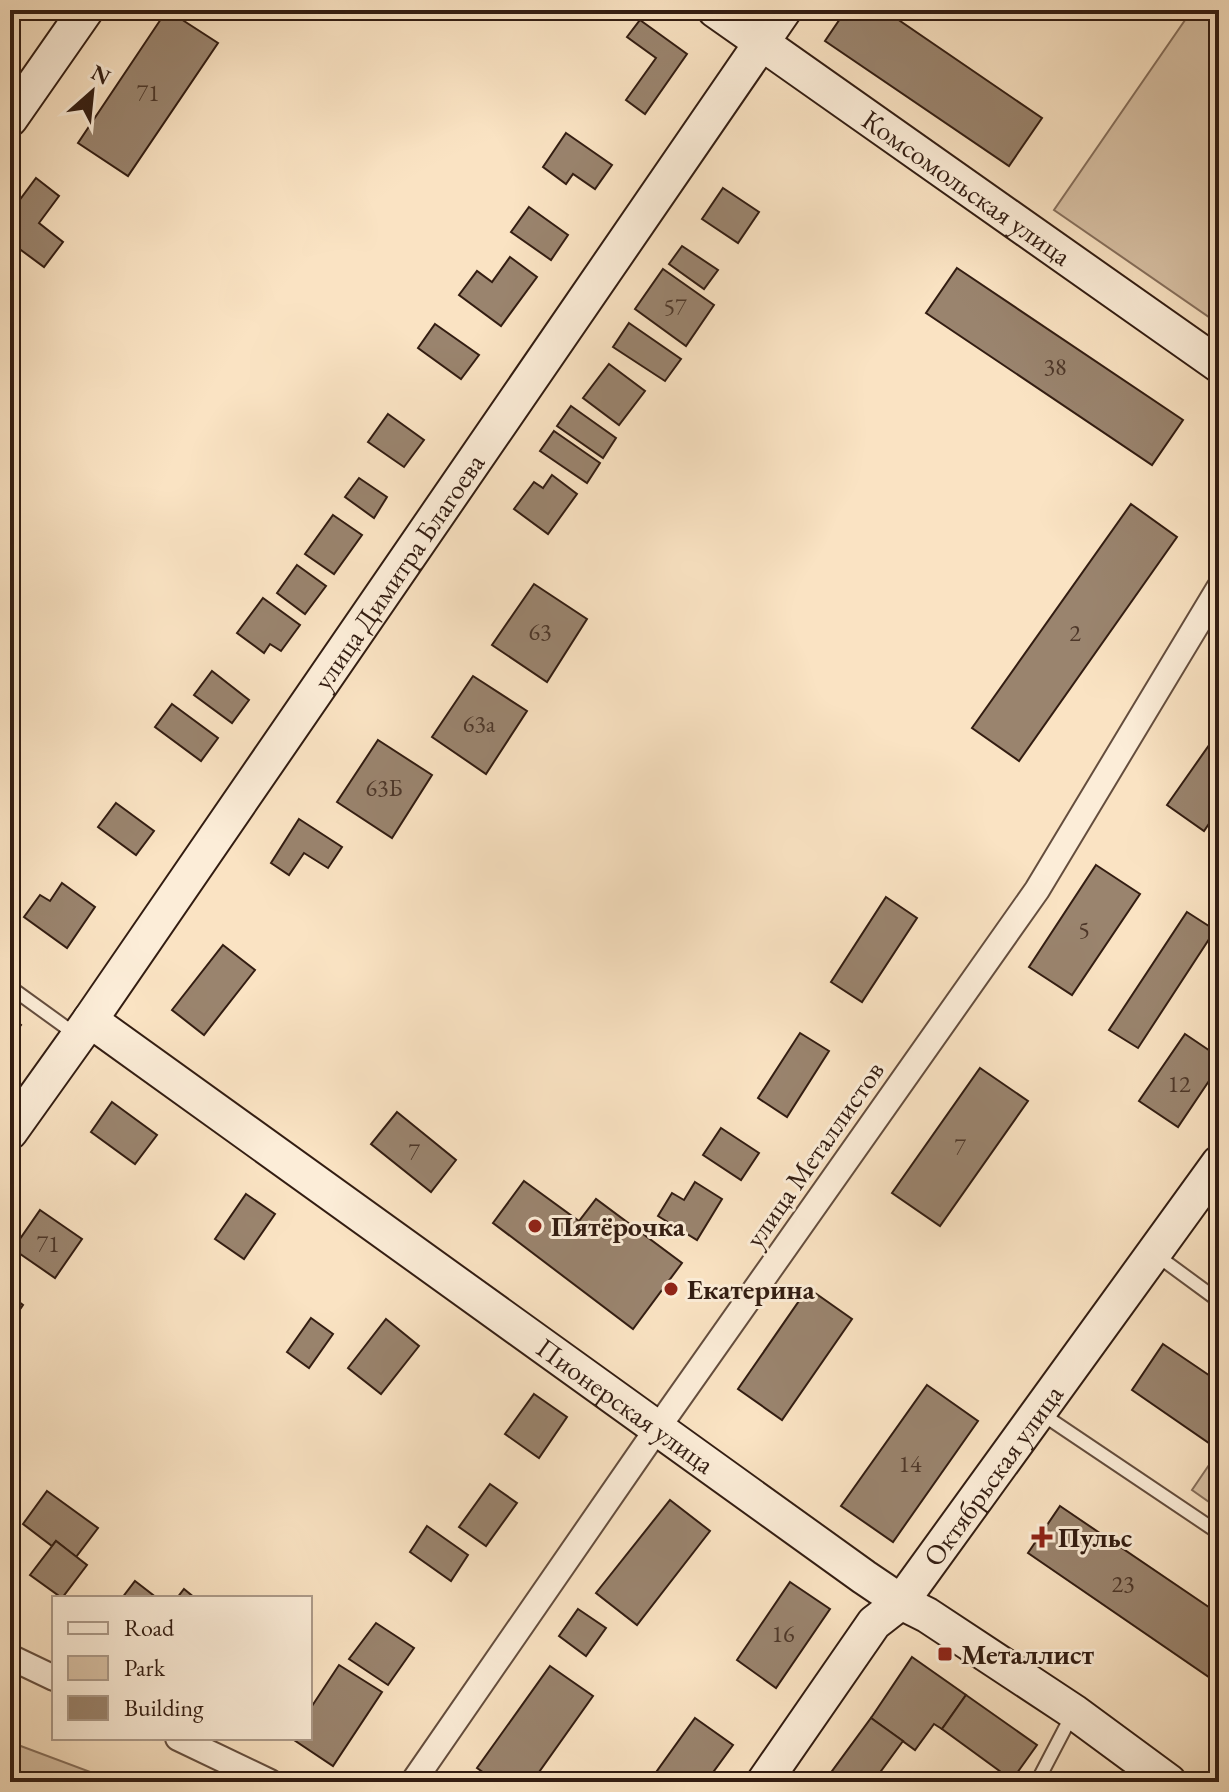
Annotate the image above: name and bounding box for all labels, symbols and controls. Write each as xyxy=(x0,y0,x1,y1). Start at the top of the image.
north arrow xyxy=(52,52,132,132)
text: N xyxy=(86,58,116,92)
house number: 71 xyxy=(136,77,160,108)
street label: Комсомольская улица xyxy=(855,101,1079,274)
house number: 57 xyxy=(663,291,687,322)
house number: 38 xyxy=(1043,351,1067,382)
street label: улица Димитра Благоева xyxy=(304,445,493,697)
house number: 63 xyxy=(528,616,552,647)
house number: 2 xyxy=(1069,617,1081,648)
house number: 63а xyxy=(463,708,496,739)
house number: 63Б xyxy=(365,772,403,803)
house number: 5 xyxy=(1078,914,1090,945)
street label: улица Металлистов xyxy=(736,1054,892,1254)
house number: 12 xyxy=(1167,1068,1191,1099)
house number: 7 xyxy=(954,1131,966,1162)
house number: 7 xyxy=(408,1136,420,1167)
place label: Пятёрочка xyxy=(551,1208,686,1244)
marker: Пятёрочка xyxy=(526,1217,544,1235)
house number: 71 xyxy=(36,1228,60,1259)
place label: Екатерина xyxy=(687,1271,816,1307)
marker: Екатерина xyxy=(662,1280,680,1298)
street label: Пионерская улица xyxy=(530,1329,722,1482)
street label: Октябрьская улица xyxy=(915,1377,1071,1573)
house number: 14 xyxy=(898,1448,922,1479)
place label: Пульс xyxy=(1058,1519,1132,1555)
marker: Пульс xyxy=(1033,1528,1051,1546)
house number: 23 xyxy=(1111,1568,1135,1599)
legend xyxy=(52,1596,312,1740)
text: Road xyxy=(124,1612,175,1643)
house number: 16 xyxy=(771,1618,795,1649)
place label: Металлист xyxy=(961,1636,1095,1672)
marker: Металлист xyxy=(936,1645,954,1663)
text: Park xyxy=(124,1652,166,1683)
text: Building xyxy=(124,1692,204,1723)

